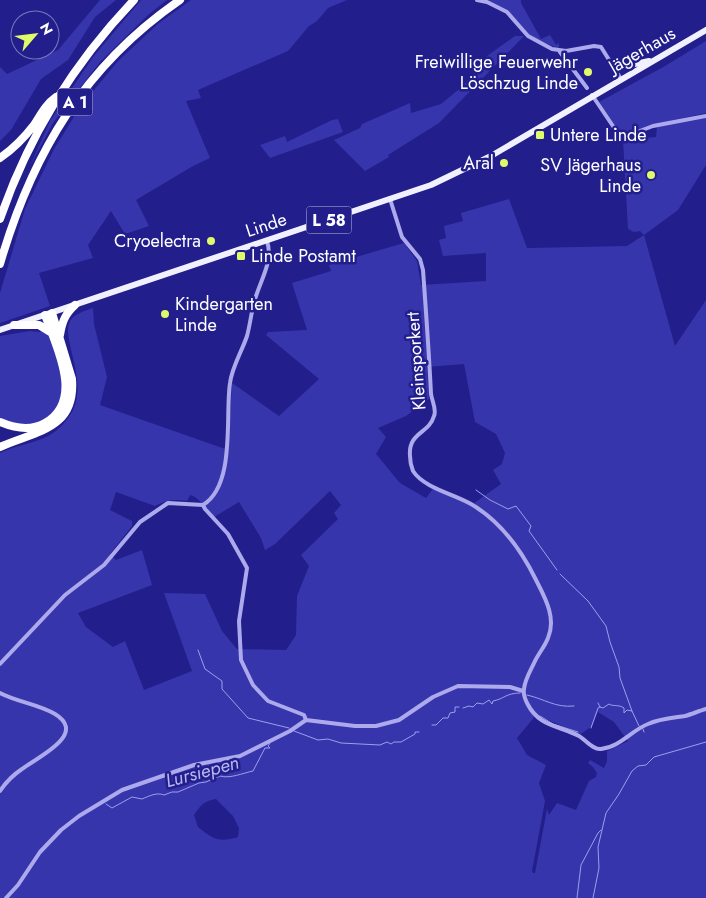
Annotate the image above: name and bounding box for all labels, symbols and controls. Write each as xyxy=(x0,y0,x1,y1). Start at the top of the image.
north arrow xyxy=(10,10,60,60)
text: N xyxy=(35,19,58,39)
street label: Jägerhaus xyxy=(602,20,680,81)
place label: Freiwillige Feuerwehr Löschzug Linde xyxy=(415,49,579,96)
marker: Freiwillige Feuerwehr Löschzug Linde xyxy=(582,66,594,78)
road number: A 1 xyxy=(58,88,92,115)
place label: Untere Linde xyxy=(550,122,647,148)
marker: Untere Linde xyxy=(534,129,546,141)
place label: Aral xyxy=(463,150,494,176)
place label: SV Jägerhaus Linde xyxy=(540,152,641,199)
marker: Aral xyxy=(498,157,510,169)
marker: SV Jägerhaus Linde xyxy=(645,169,657,181)
street label: Linde xyxy=(242,206,290,244)
road number: L 58 xyxy=(306,206,352,234)
place label: Cryoelectra xyxy=(114,228,201,254)
marker: Cryoelectra xyxy=(205,235,217,247)
place label: Linde Postamt xyxy=(251,243,357,269)
marker: Linde Postamt xyxy=(235,250,247,262)
place label: Kindergarten Linde xyxy=(175,291,273,338)
marker: Kindergarten Linde xyxy=(159,308,171,320)
street label: Kleinsporkert xyxy=(400,310,432,411)
water label: Lursiepen xyxy=(162,749,242,794)

